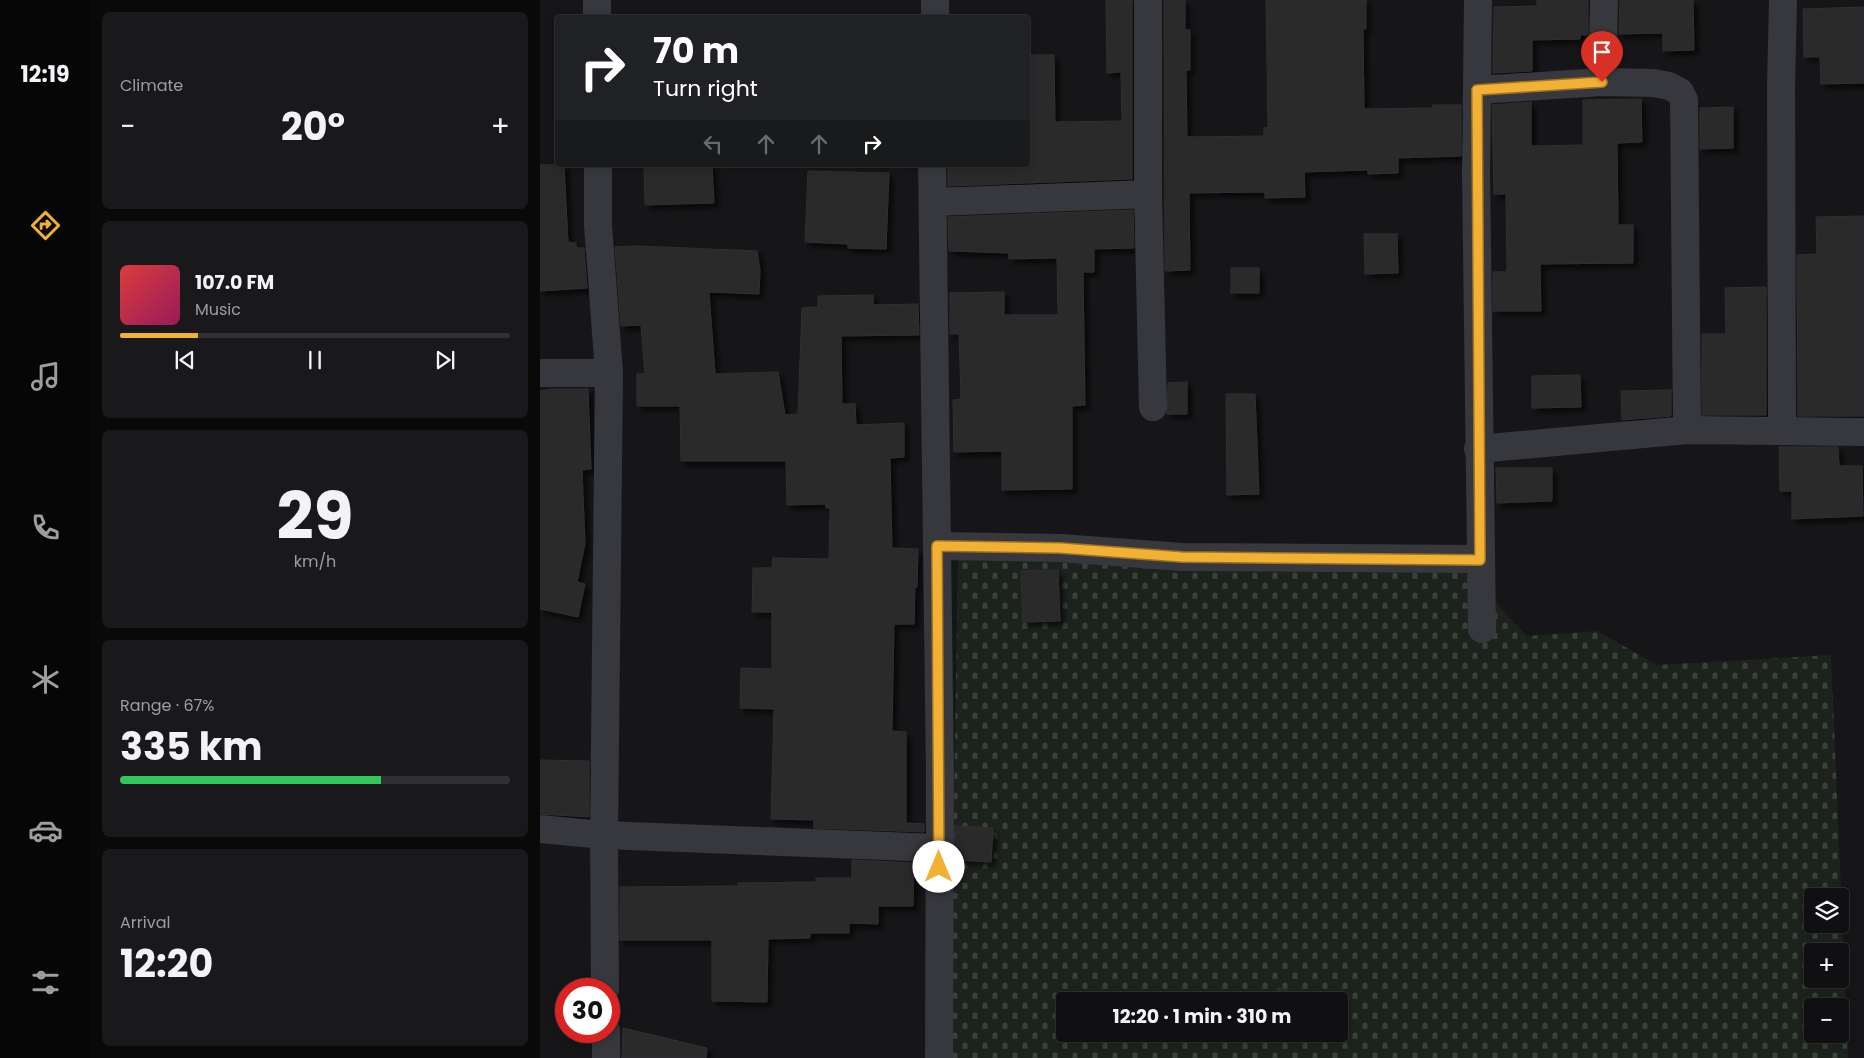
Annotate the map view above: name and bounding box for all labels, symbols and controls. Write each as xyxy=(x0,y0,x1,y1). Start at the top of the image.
text: 70 m xyxy=(653,26,739,75)
pin xyxy=(1581,31,1623,82)
icon: right xyxy=(570,35,635,100)
icon: arrive xyxy=(1588,38,1616,66)
text: 12:19 xyxy=(21,59,69,90)
text: Turn right xyxy=(653,73,758,104)
text: Climate xyxy=(120,74,183,97)
text: 20° xyxy=(281,100,345,153)
text: − xyxy=(120,107,135,146)
text: + xyxy=(491,107,510,146)
icon: left xyxy=(699,130,727,158)
icon: ahead xyxy=(752,130,780,158)
icon: ahead xyxy=(805,130,833,158)
icon: right xyxy=(858,130,886,158)
icon: directions xyxy=(28,208,63,243)
text: 107.0 FM xyxy=(195,269,274,296)
text: Music xyxy=(195,298,241,321)
icon: previous xyxy=(171,346,199,374)
icon: pause xyxy=(301,346,329,374)
icon: next xyxy=(431,346,459,374)
icon: music xyxy=(28,359,63,394)
text: 29 xyxy=(276,471,354,562)
icon: phone xyxy=(28,510,63,545)
text: km/h xyxy=(294,550,336,573)
icon: climate xyxy=(28,662,63,697)
text: Range · 67% xyxy=(120,694,215,717)
text: 335 km xyxy=(120,720,262,773)
icon: car xyxy=(28,813,63,848)
position arrow xyxy=(912,840,964,892)
map controls xyxy=(1804,888,1849,1043)
button: layers xyxy=(1804,888,1849,933)
text: Arrival xyxy=(120,911,170,934)
text: 12:20 xyxy=(120,937,213,990)
button: + xyxy=(1804,943,1849,988)
icon: filters xyxy=(28,965,63,1000)
speed limit sign: 30 xyxy=(555,978,620,1043)
button: − xyxy=(1804,998,1849,1043)
text: 12:20 · 1 min · 310 m xyxy=(1113,1003,1291,1030)

